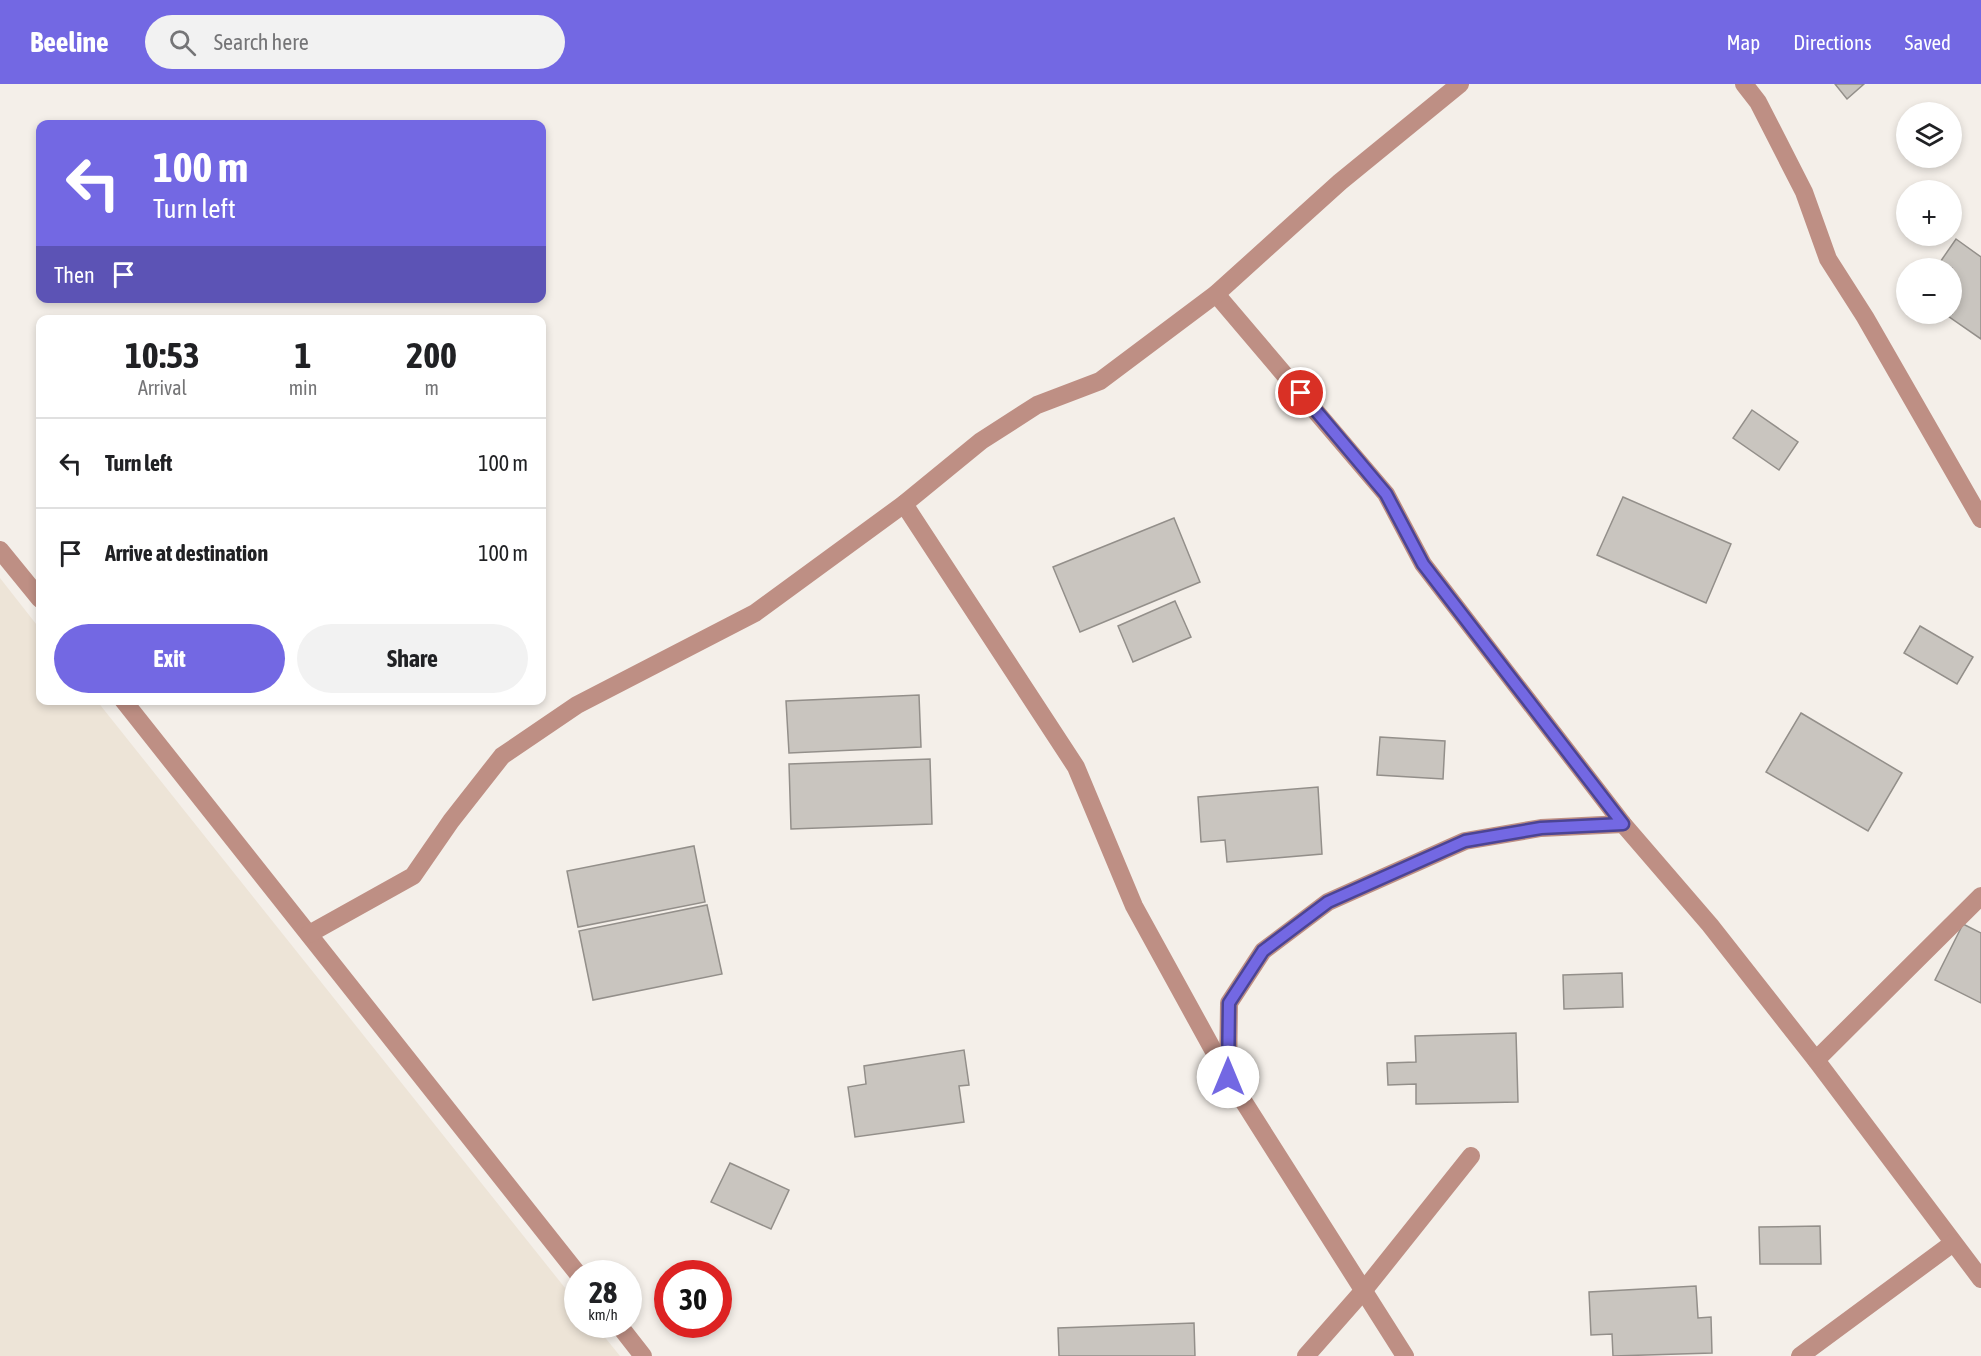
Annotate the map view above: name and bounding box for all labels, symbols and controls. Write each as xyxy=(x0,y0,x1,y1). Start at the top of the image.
search box xyxy=(145,15,565,69)
text: Beeline xyxy=(30,26,109,58)
icon: search xyxy=(166,26,199,59)
text: Search here xyxy=(214,29,309,55)
text: Map xyxy=(1726,30,1760,54)
text: Directions xyxy=(1793,30,1872,54)
text: Saved xyxy=(1905,30,1951,54)
map controls xyxy=(1896,102,1962,324)
button: layers xyxy=(1896,102,1962,168)
text: 100 m xyxy=(153,143,248,191)
icon: left xyxy=(54,144,132,222)
button: + xyxy=(1896,180,1962,246)
text: Turn left xyxy=(153,193,236,224)
icon: arrive xyxy=(107,258,140,291)
button: − xyxy=(1896,258,1962,324)
text: Then xyxy=(54,262,95,288)
text: 10:53 xyxy=(125,334,200,376)
text: 1 xyxy=(295,334,311,376)
text: 200 xyxy=(406,334,457,376)
pin xyxy=(1275,367,1326,418)
text: Arrival xyxy=(138,376,187,399)
text: min xyxy=(289,376,317,399)
text: m xyxy=(424,376,439,399)
icon: arrive xyxy=(1284,376,1317,409)
icon: left xyxy=(54,447,87,480)
text: Turn left xyxy=(105,450,172,476)
text: 100 m xyxy=(478,450,528,476)
icon: arrive xyxy=(54,537,87,570)
text: Arrive at destination xyxy=(105,540,268,566)
text: 100 m xyxy=(478,540,528,566)
button: Exit xyxy=(54,624,285,693)
button: Share xyxy=(297,624,528,693)
position arrow xyxy=(1196,1045,1260,1109)
speed limit sign: 30 xyxy=(654,1260,732,1338)
text: 28 xyxy=(589,1275,617,1309)
text: km/h xyxy=(588,1306,618,1323)

